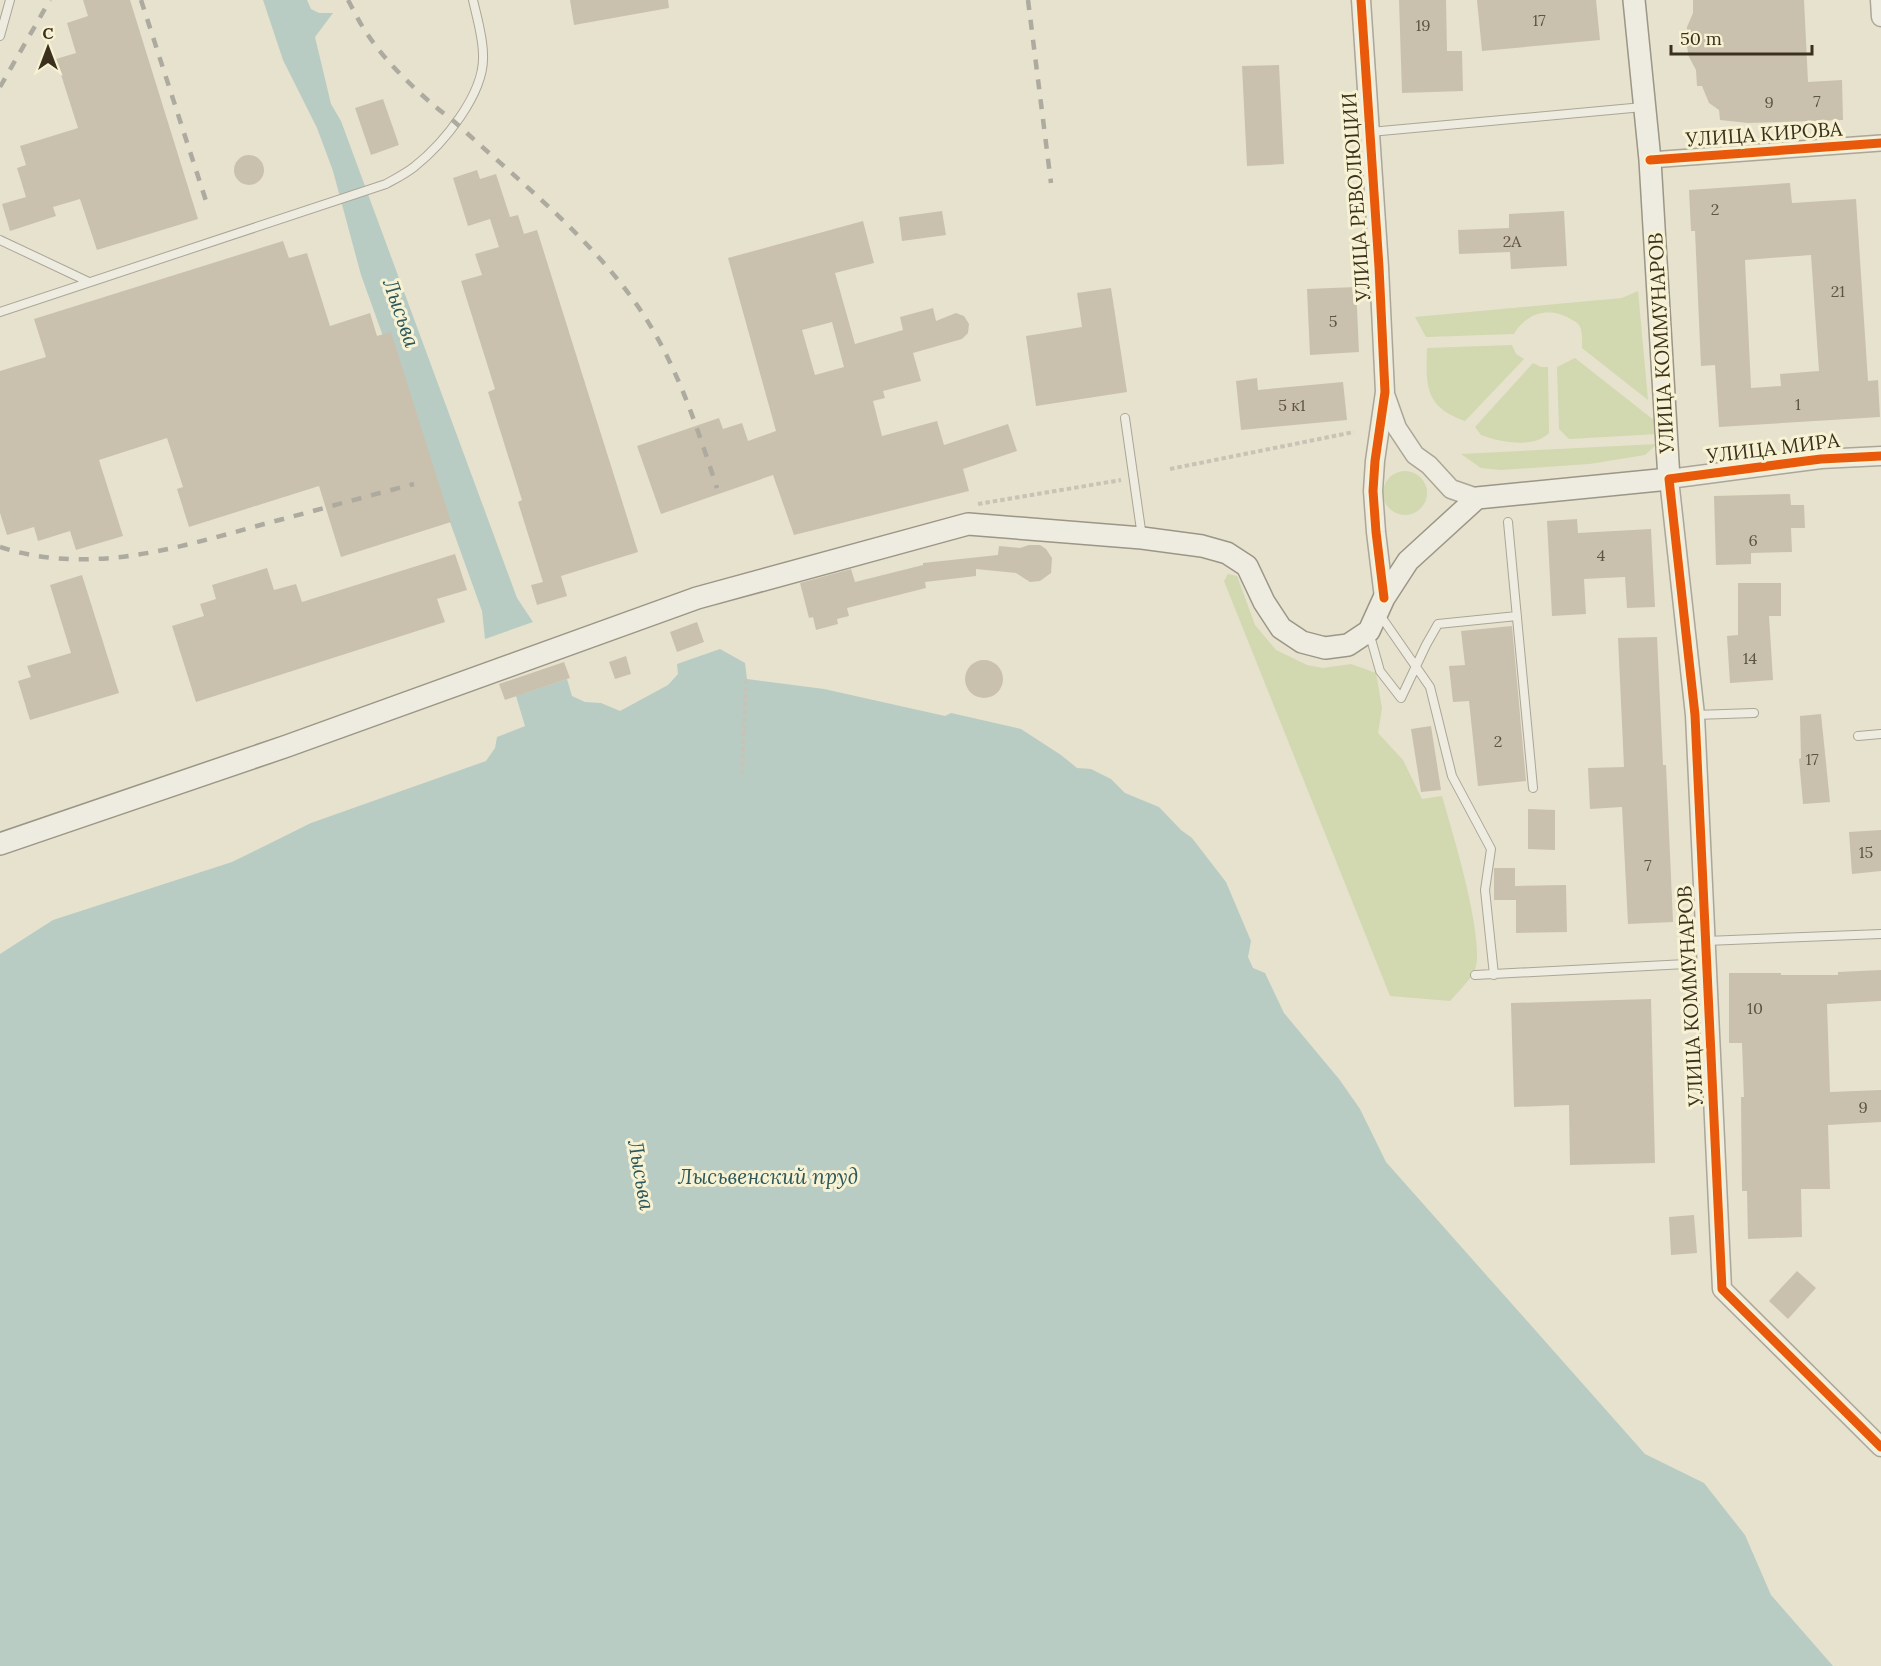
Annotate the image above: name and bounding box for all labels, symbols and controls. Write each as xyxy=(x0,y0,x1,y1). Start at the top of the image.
house number: 17 xyxy=(1532,10,1546,30)
house number: 19 xyxy=(1415,15,1431,35)
north arrow xyxy=(18,18,78,78)
scale bar xyxy=(1671,18,1812,56)
text: С xyxy=(42,23,54,43)
text: 50 m xyxy=(1680,27,1722,50)
house number: 7 xyxy=(1813,91,1821,111)
street label: УЛИЦА РЕВОЛЮЦИИ xyxy=(1336,92,1375,303)
house number: 9 xyxy=(1764,92,1774,112)
street label: УЛИЦА КИРОВА xyxy=(1684,116,1844,152)
house number: 2 xyxy=(1711,199,1719,219)
house number: 2А xyxy=(1503,231,1522,251)
street label: УЛИЦА КОММУНАРОВ xyxy=(1642,232,1679,455)
water label: Лысьва xyxy=(377,275,426,351)
house number: 21 xyxy=(1831,281,1845,301)
house number: 5 xyxy=(1329,311,1337,331)
house number: 1 xyxy=(1795,394,1801,414)
house number: 5 к1 xyxy=(1278,395,1306,415)
street label: УЛИЦА МИРА xyxy=(1704,427,1841,468)
house number: 6 xyxy=(1748,530,1758,550)
house number: 4 xyxy=(1597,545,1606,565)
house number: 14 xyxy=(1743,648,1758,668)
house number: 2 xyxy=(1494,731,1502,751)
house number: 17 xyxy=(1805,749,1819,769)
house number: 15 xyxy=(1859,842,1873,862)
house number: 7 xyxy=(1644,855,1652,875)
street label: УЛИЦА КОММУНАРОВ xyxy=(1671,885,1708,1108)
house number: 10 xyxy=(1747,998,1763,1018)
house number: 9 xyxy=(1858,1097,1868,1117)
water label: Лысьва xyxy=(622,1138,661,1213)
water label: Лысьвенский пруд xyxy=(678,1163,858,1190)

